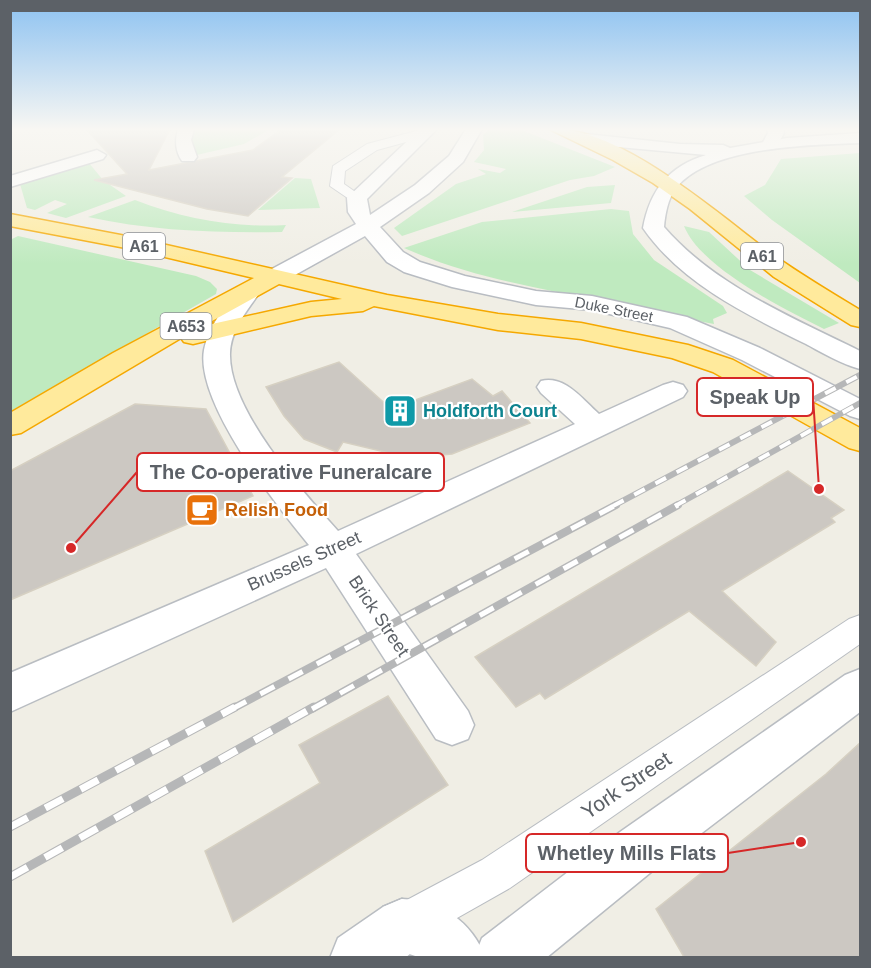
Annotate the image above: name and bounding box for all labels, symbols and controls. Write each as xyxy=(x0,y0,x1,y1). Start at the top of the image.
road number: A61 xyxy=(123,233,165,259)
road number: A61 xyxy=(741,243,783,269)
street label: Duke Street xyxy=(573,293,655,325)
road number: A653 xyxy=(160,313,212,339)
callout: Speak Up xyxy=(697,378,813,416)
text: Speak Up xyxy=(709,386,801,408)
building icon: Holdforth Court xyxy=(382,393,418,429)
place label: Holdforth Court xyxy=(423,401,557,421)
callout: The Co-operative Funeralcare xyxy=(137,453,444,491)
text: The Co-operative Funeralcare xyxy=(150,461,432,483)
cafe icon: Relish Food xyxy=(184,492,220,528)
place label: Relish Food xyxy=(225,500,328,520)
street label: Brussels Street xyxy=(244,527,364,595)
street label: Brick Street xyxy=(345,572,413,660)
street label: York Street xyxy=(577,747,675,823)
callout: Whetley Mills Flats xyxy=(526,834,728,872)
text: Whetley Mills Flats xyxy=(538,842,716,864)

